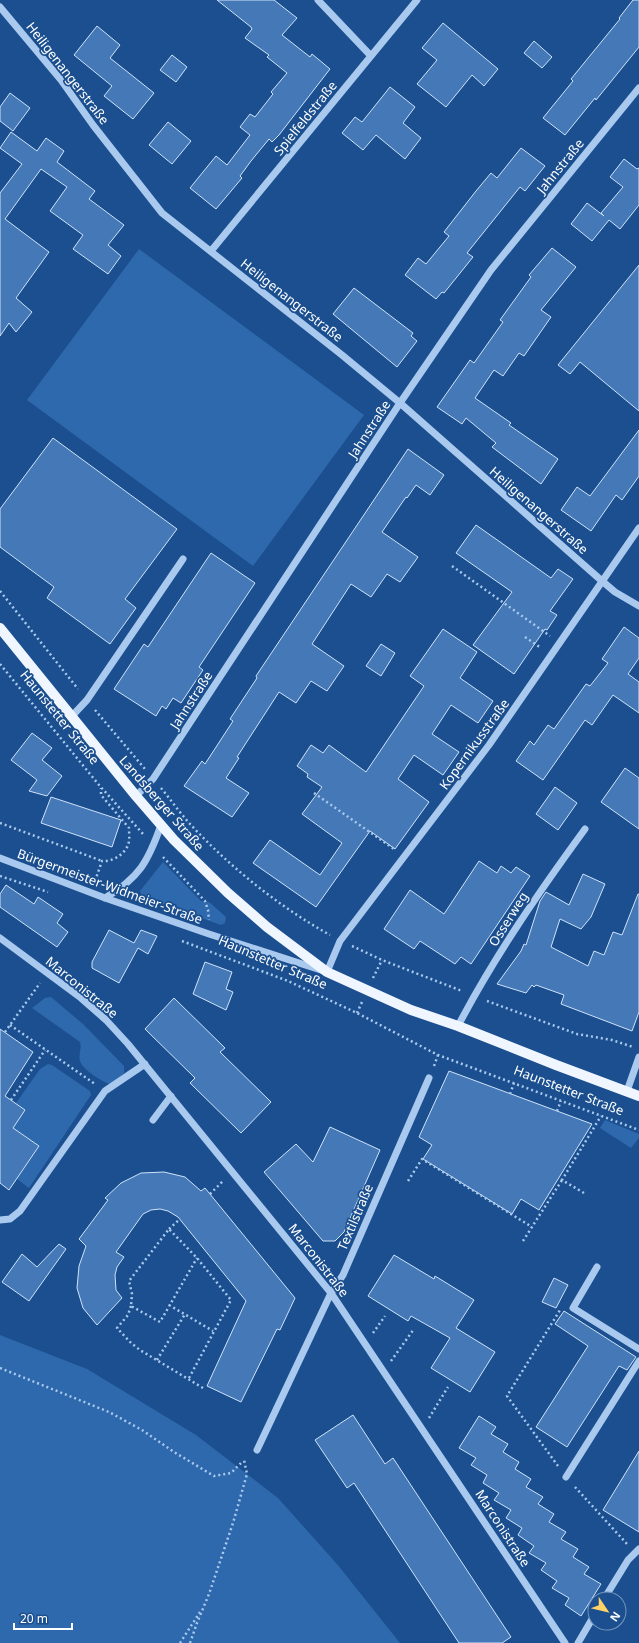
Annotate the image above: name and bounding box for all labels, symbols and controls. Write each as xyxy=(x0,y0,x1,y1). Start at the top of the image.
street label: Heiligenangerstraße xyxy=(22,18,114,128)
street label: Spielfeldstraße xyxy=(269,77,341,159)
street label: Jahnstraße xyxy=(531,135,588,199)
street label: Heiligenangerstraße xyxy=(237,254,347,346)
street label: Jahnstraße xyxy=(342,397,394,463)
street label: Heiligenangerstraße xyxy=(486,462,592,558)
street label: Haunstetter Straße xyxy=(16,666,104,768)
street label: Jahnstraße xyxy=(164,668,216,734)
street label: Kopernikusstraße xyxy=(435,695,513,793)
street label: Landsberger Straße xyxy=(116,752,208,854)
street label: Bürgermeister-Widmeier-Straße xyxy=(15,844,205,928)
street label: Osserweg xyxy=(484,888,532,950)
street label: Haunstetter Straße xyxy=(216,931,330,993)
street label: Marconistraße xyxy=(42,952,122,1022)
street label: Haunstetter Straße xyxy=(511,1061,627,1119)
street label: Textilstraße xyxy=(333,1181,377,1253)
street label: Marconistraße xyxy=(285,1220,353,1300)
street label: Marconistraße xyxy=(471,1486,535,1570)
north arrow xyxy=(587,1591,627,1631)
scale bar xyxy=(14,1605,72,1631)
text: N xyxy=(607,1609,624,1625)
text: 20 m xyxy=(20,1610,48,1627)

